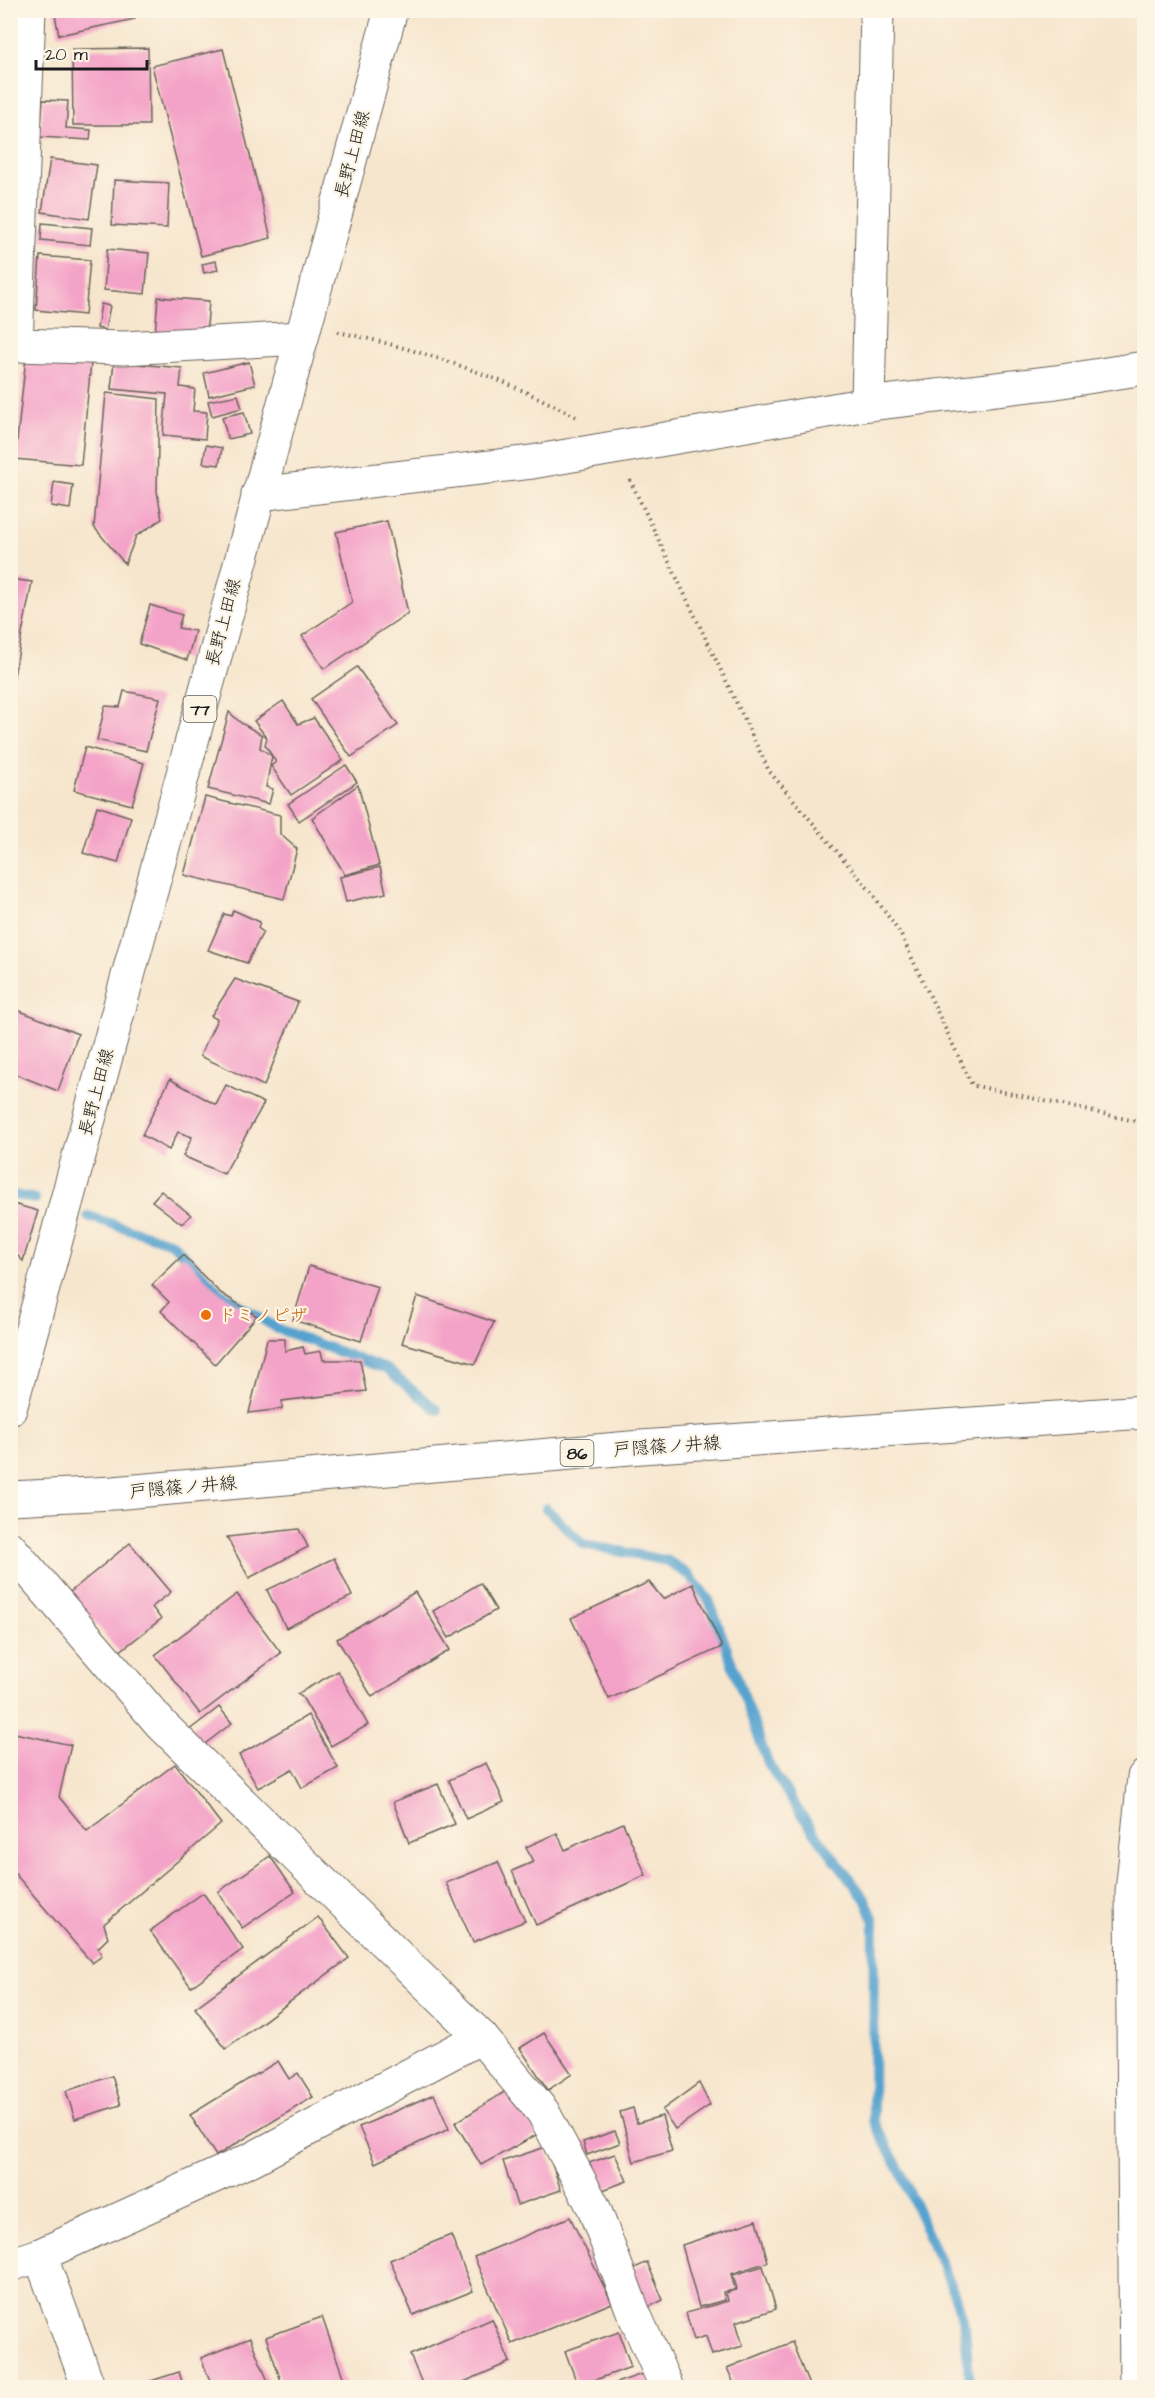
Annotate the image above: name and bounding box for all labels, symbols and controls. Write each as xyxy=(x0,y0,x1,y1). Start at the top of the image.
scale bar xyxy=(36,33,147,71)
text: 20 m xyxy=(45,42,88,67)
street label: 長野上田線 xyxy=(329,107,376,201)
street label: 長野上田線 xyxy=(200,575,247,669)
road number: 77 xyxy=(184,696,216,722)
street label: 長野上田線 xyxy=(73,1045,120,1139)
place label: ドミノピザ xyxy=(218,1303,308,1328)
marker: ドミノピザ xyxy=(199,1308,213,1322)
street label: 戸隠篠ノ井線 xyxy=(612,1430,722,1463)
road number: 86 xyxy=(560,1440,594,1466)
street label: 戸隠篠ノ井線 xyxy=(128,1470,238,1505)

